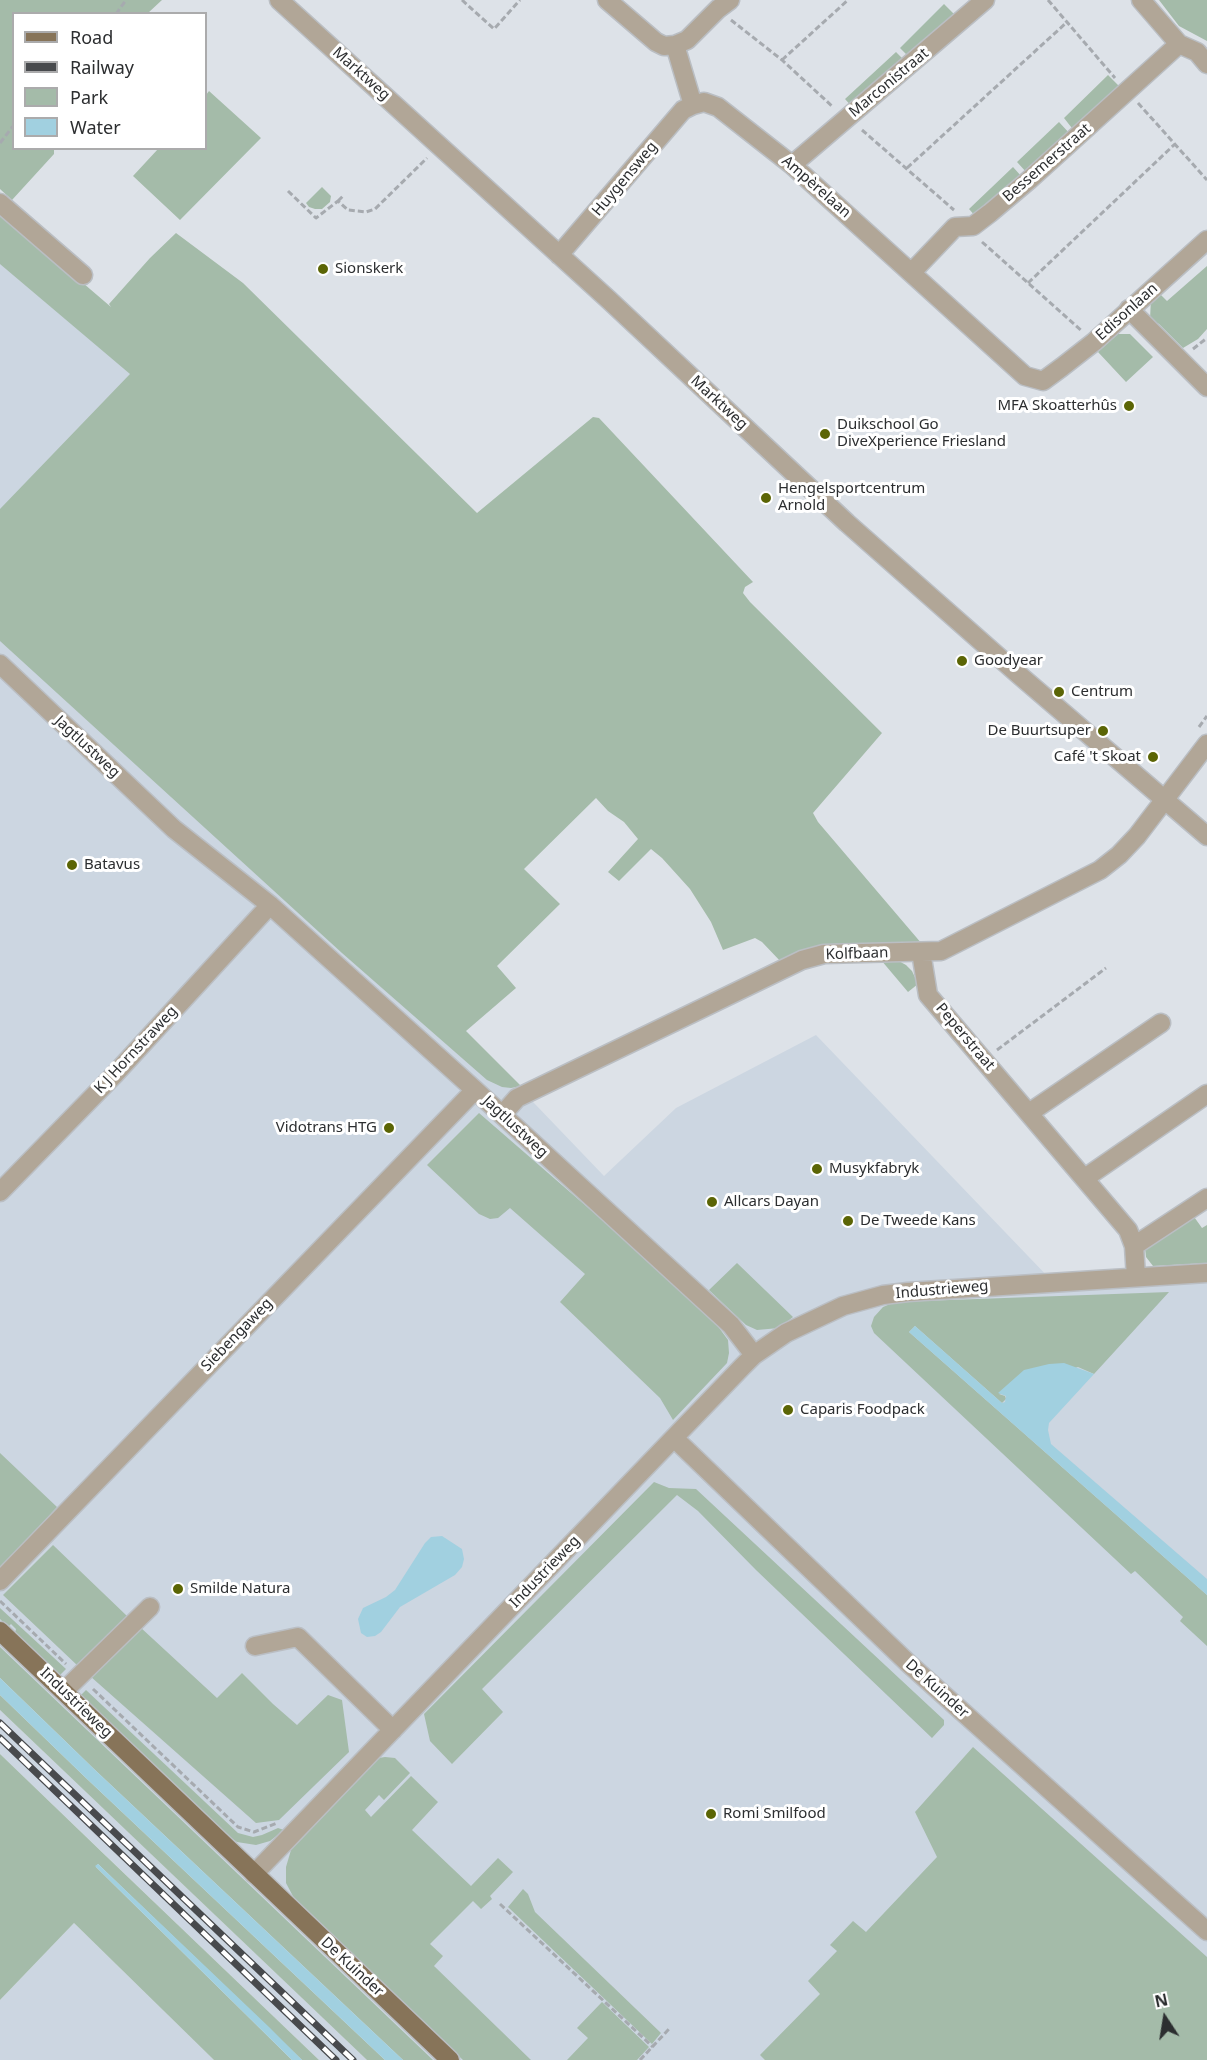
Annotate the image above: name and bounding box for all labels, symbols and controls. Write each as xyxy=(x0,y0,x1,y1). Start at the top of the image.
legend xyxy=(12,12,207,150)
text: Road xyxy=(70,25,113,49)
street label: Marktweg xyxy=(329,44,393,104)
street label: Marconistraat xyxy=(846,45,932,121)
text: Railway xyxy=(70,55,134,79)
text: Park xyxy=(70,85,108,109)
text: Water xyxy=(70,115,121,139)
street label: Bessemerstraat xyxy=(999,120,1095,206)
street label: Huygensweg xyxy=(589,138,661,220)
street label: Ampèrelaan xyxy=(778,152,854,222)
place label: Sionskerk xyxy=(335,260,403,278)
marker: Sionskerk xyxy=(316,262,330,276)
street label: Edisonlaan xyxy=(1092,280,1162,344)
street label: Marktweg xyxy=(687,372,751,434)
place label: MFA Skoatterhûs xyxy=(997,397,1117,415)
marker: MFA Skoatterhûs xyxy=(1122,399,1136,413)
place label: Duikschool Go DiveXperience Friesland xyxy=(837,416,1006,451)
marker: Duikschool Go DiveXperience Friesland xyxy=(818,427,832,441)
place label: Hengelsportcentrum Arnold xyxy=(778,480,925,515)
marker: Hengelsportcentrum Arnold xyxy=(759,491,773,505)
place label: Goodyear xyxy=(974,652,1043,670)
marker: Goodyear xyxy=(955,654,969,668)
place label: Centrum xyxy=(1071,683,1133,701)
marker: Centrum xyxy=(1052,685,1066,699)
street label: Jagtlustweg xyxy=(51,712,123,782)
place label: De Buurtsuper xyxy=(987,722,1091,740)
marker: De Buurtsuper xyxy=(1096,724,1110,738)
place label: Café 't Skoat xyxy=(1054,748,1141,766)
marker: Café 't Skoat xyxy=(1146,750,1160,764)
place label: Batavus xyxy=(84,856,140,874)
marker: Batavus xyxy=(65,858,79,872)
street label: Kolfbaan xyxy=(825,944,889,964)
street label: Peperstraat xyxy=(932,1000,998,1074)
street label: K J Hornstraweg xyxy=(91,1002,181,1098)
street label: Jagtlustweg xyxy=(479,1092,551,1162)
place label: Vidotrans HTG xyxy=(276,1119,377,1137)
marker: Vidotrans HTG xyxy=(382,1121,396,1135)
place label: Musykfabryk xyxy=(829,1160,919,1178)
marker: Musykfabryk xyxy=(810,1162,824,1176)
place label: Allcars Dayan xyxy=(724,1193,819,1211)
marker: Allcars Dayan xyxy=(705,1195,719,1209)
place label: De Tweede Kans xyxy=(860,1212,976,1230)
marker: De Tweede Kans xyxy=(841,1214,855,1228)
street label: Industrieweg xyxy=(895,1277,989,1303)
street label: Siebengaweg xyxy=(198,1295,276,1375)
place label: Caparis Foodpack xyxy=(800,1401,925,1419)
marker: Caparis Foodpack xyxy=(781,1403,795,1417)
street label: Industrieweg xyxy=(506,1532,584,1612)
place label: Smilde Natura xyxy=(190,1580,290,1598)
marker: Smilde Natura xyxy=(171,1582,185,1596)
street label: De Kuinder xyxy=(902,1656,972,1722)
street label: Industrieweg xyxy=(36,1664,116,1742)
place label: Romi Smilfood xyxy=(723,1805,826,1823)
marker: Romi Smilfood xyxy=(704,1807,718,1821)
street label: De Kuinder xyxy=(317,1934,387,2000)
north arrow xyxy=(1135,1988,1195,2048)
text: N xyxy=(1153,1988,1170,2013)

